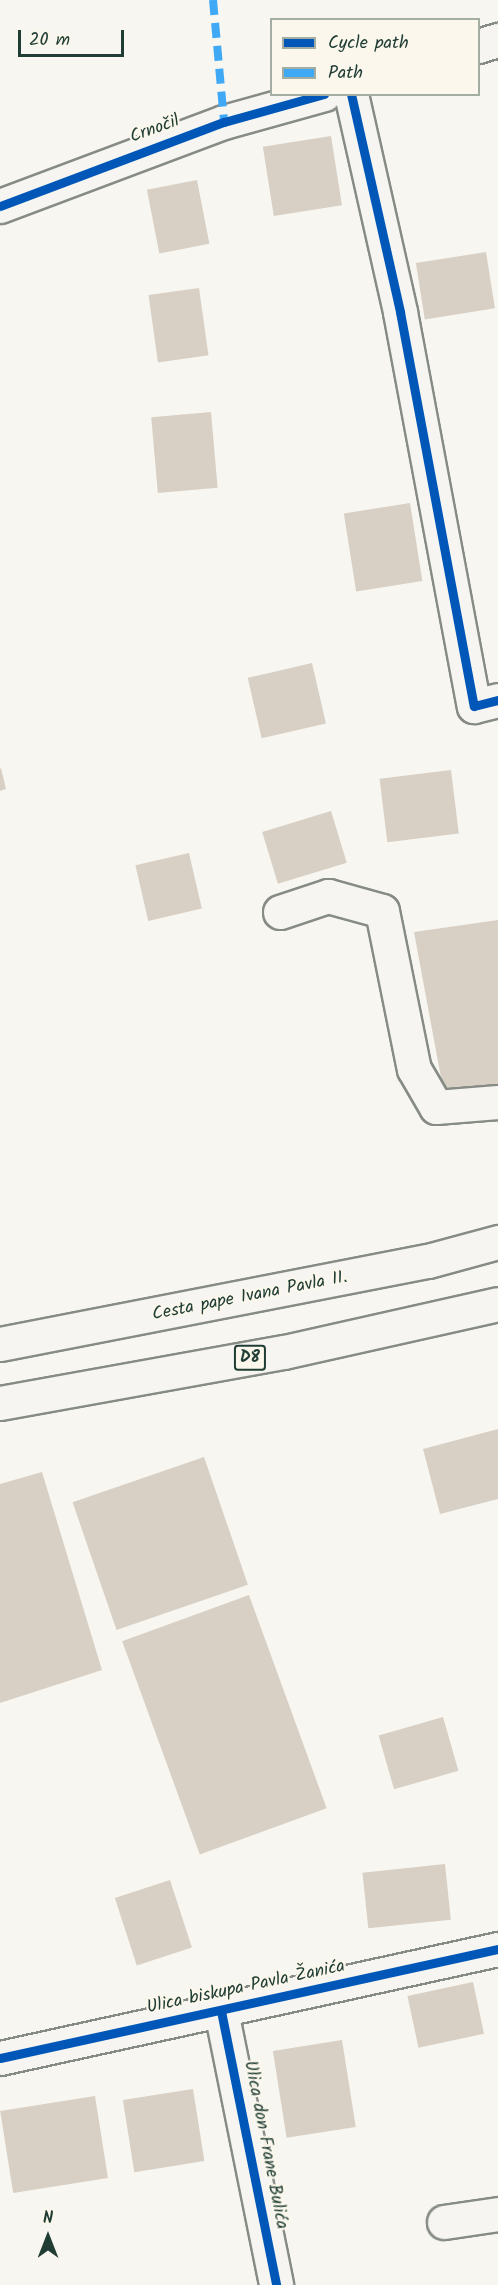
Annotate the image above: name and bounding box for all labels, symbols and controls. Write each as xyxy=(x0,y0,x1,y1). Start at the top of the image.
scale bar xyxy=(21,18,128,56)
legend xyxy=(270,18,480,96)
text: 20 m xyxy=(29,26,70,55)
text: Cycle path xyxy=(328,29,409,58)
text: Path xyxy=(328,59,363,88)
street label: Crnočil xyxy=(127,111,183,149)
street label: Cesta pape Ivana Pavla II. xyxy=(151,1267,349,1327)
road number: D8 xyxy=(234,1345,266,1371)
street label: Ulica biskupa Pavla Žanića xyxy=(145,1956,347,2020)
street label: Ulica don Frane Bulića xyxy=(238,2059,292,2231)
text: N xyxy=(43,2206,53,2231)
north arrow xyxy=(18,2207,78,2267)

